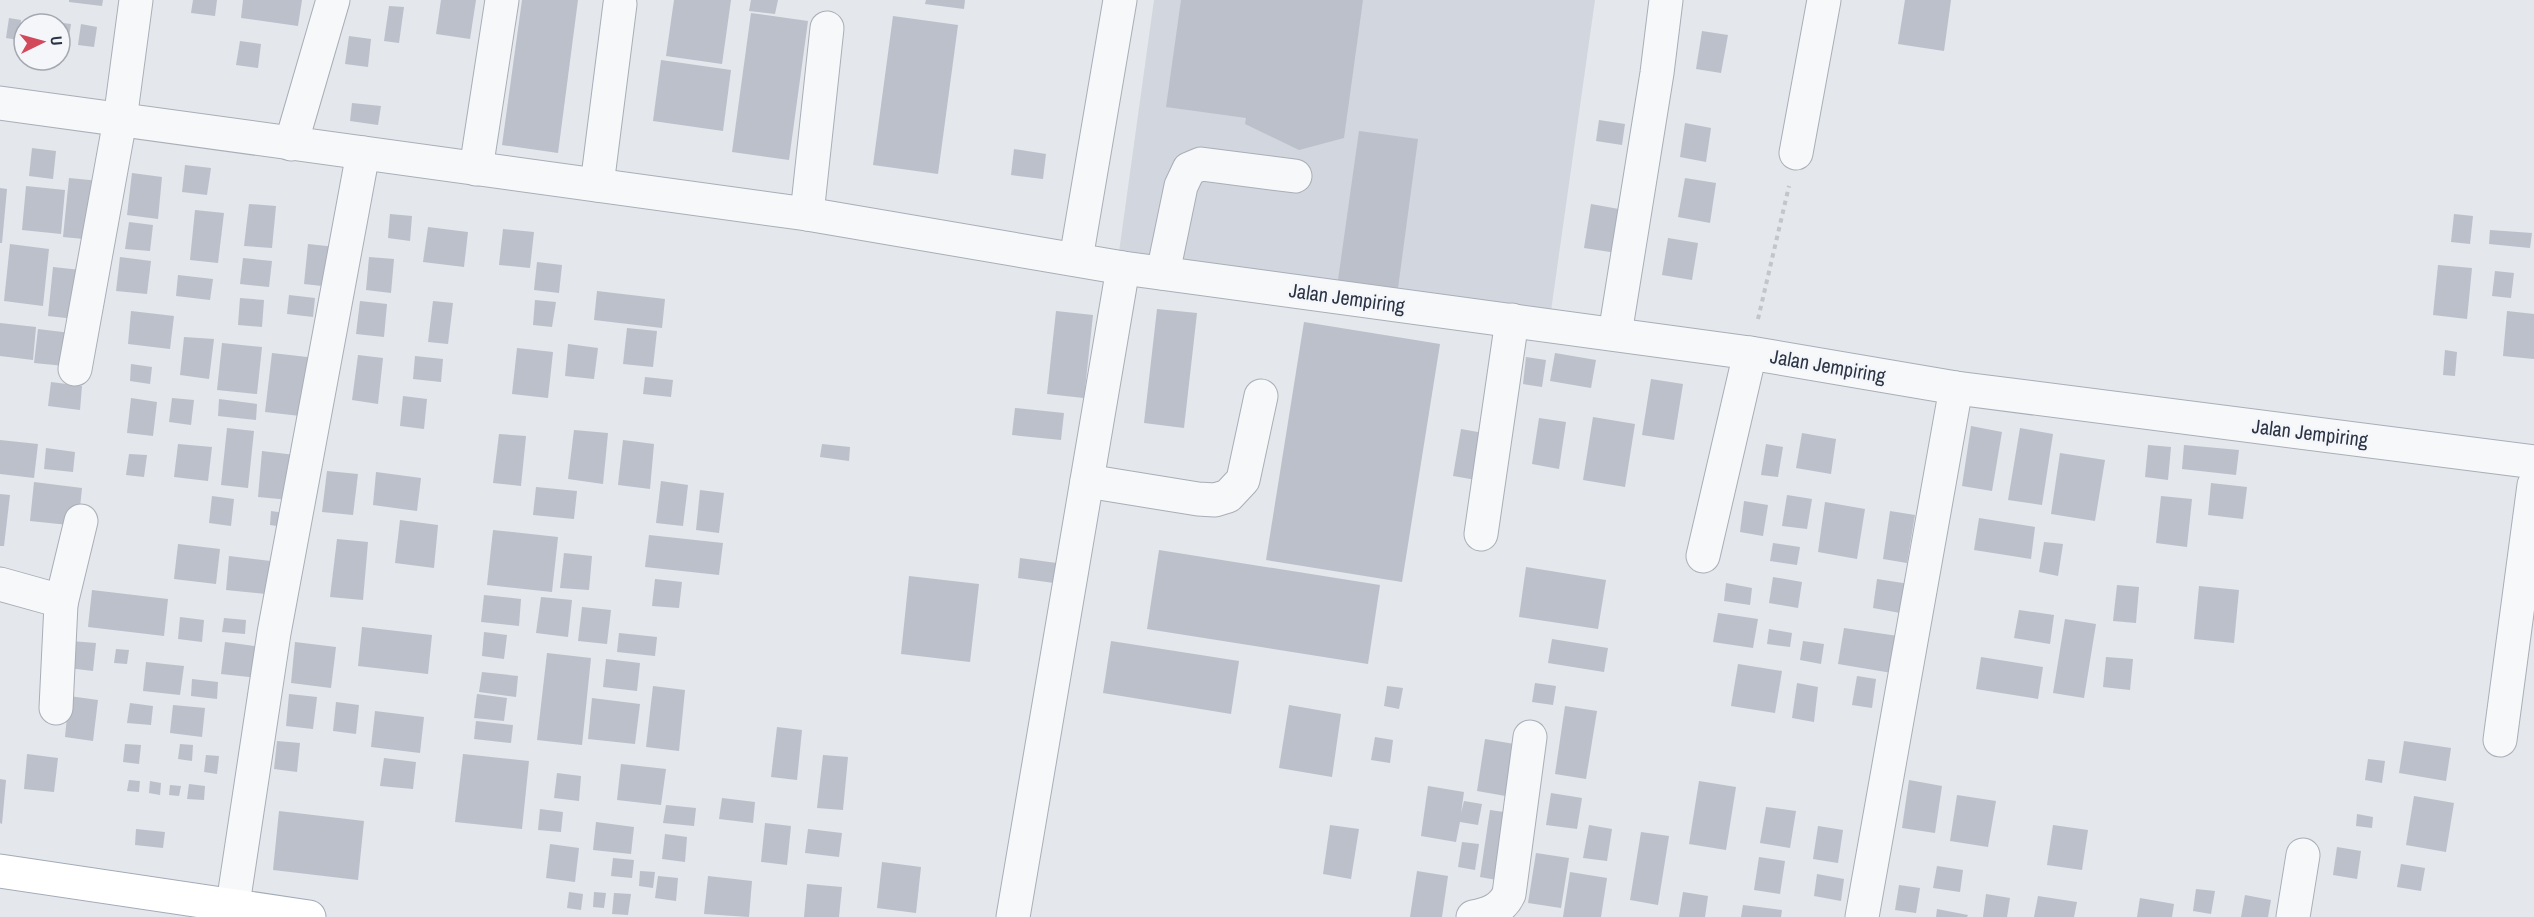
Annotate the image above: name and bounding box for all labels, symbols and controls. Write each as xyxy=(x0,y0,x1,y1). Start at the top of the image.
north arrow xyxy=(12,12,72,72)
text: U xyxy=(46,35,68,46)
street label: Jalan Jempiring xyxy=(1287,276,1407,319)
street label: Jalan Jempiring xyxy=(1768,342,1888,389)
street label: Jalan Jempiring xyxy=(2251,412,2370,453)

